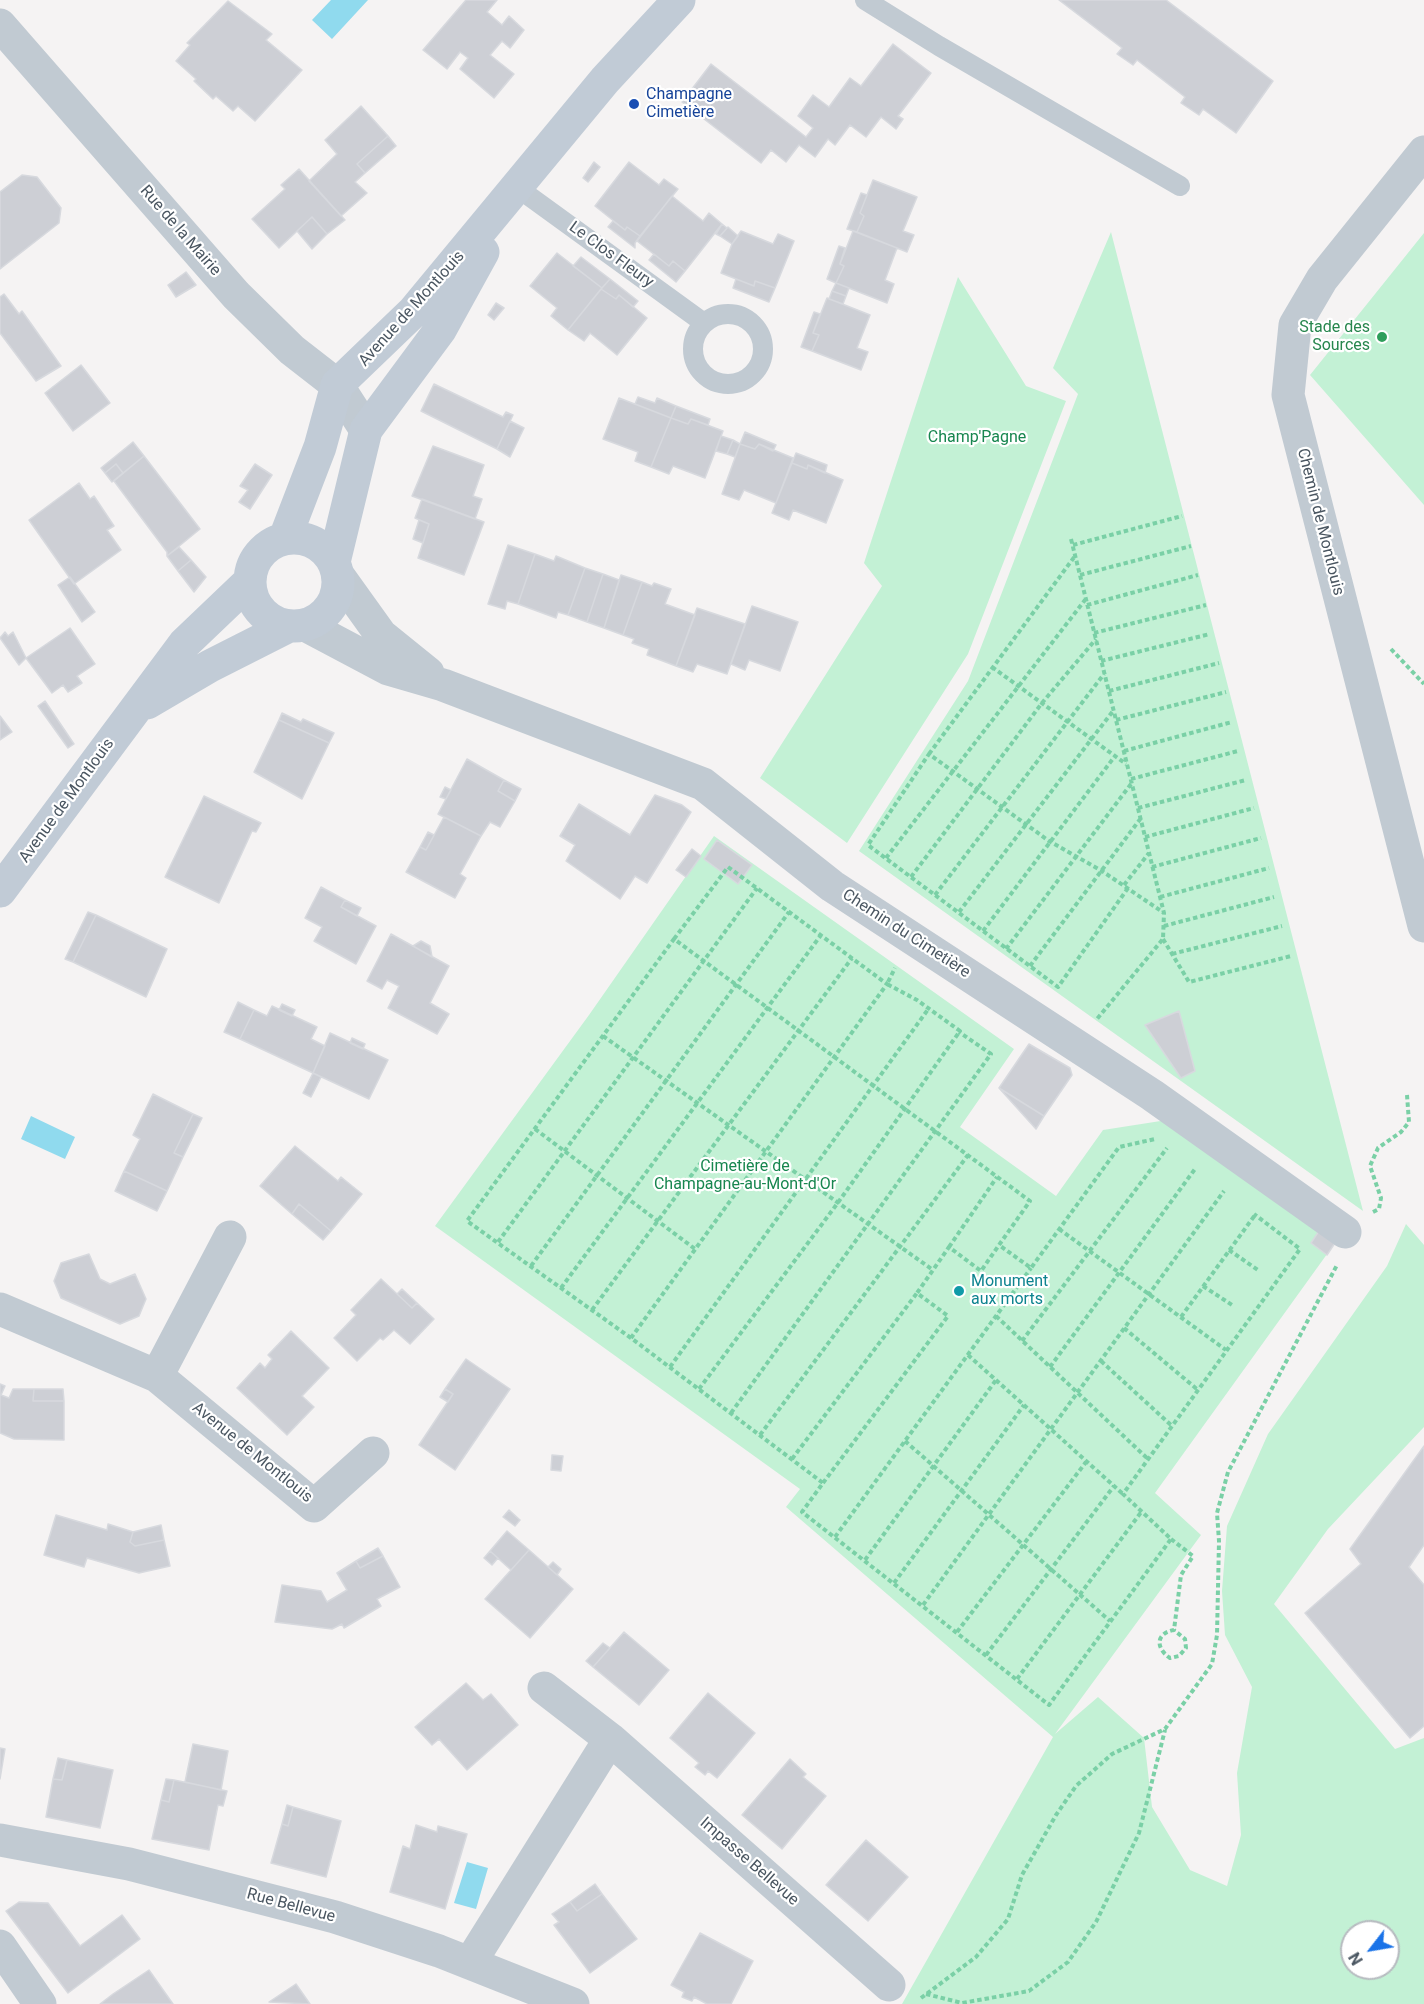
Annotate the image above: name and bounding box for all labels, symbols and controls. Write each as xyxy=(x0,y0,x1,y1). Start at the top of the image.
place label: Champagne Cimetière xyxy=(646,85,732,123)
marker: Champagne Cimetière xyxy=(627,97,641,111)
street label: Rue de la Mairie xyxy=(136,182,224,280)
street label: Le Clos Fleury xyxy=(565,218,657,292)
street label: Avenue de Montlouis xyxy=(355,247,469,371)
place label: Stade des Sources xyxy=(1299,318,1370,356)
marker: Stade des Sources xyxy=(1375,330,1389,344)
park label: Champ'Pagne xyxy=(928,428,1026,448)
street label: Chemin de Montlouis xyxy=(1292,446,1348,598)
street label: Avenue de Montlouis xyxy=(15,735,119,867)
street label: Chemin du Cimetière xyxy=(839,886,973,982)
park label: Cimetière de Champagne-au-Mont-d'Or xyxy=(654,1157,836,1195)
place label: Monument aux morts xyxy=(971,1272,1048,1310)
marker: Monument aux morts xyxy=(952,1284,966,1298)
street label: Avenue de Montlouis xyxy=(188,1399,316,1507)
street label: Impasse Bellevue xyxy=(696,1814,802,1910)
street label: Rue Bellevue xyxy=(245,1885,337,1927)
north arrow xyxy=(1340,1920,1400,1980)
text: N xyxy=(1345,1949,1367,1968)

